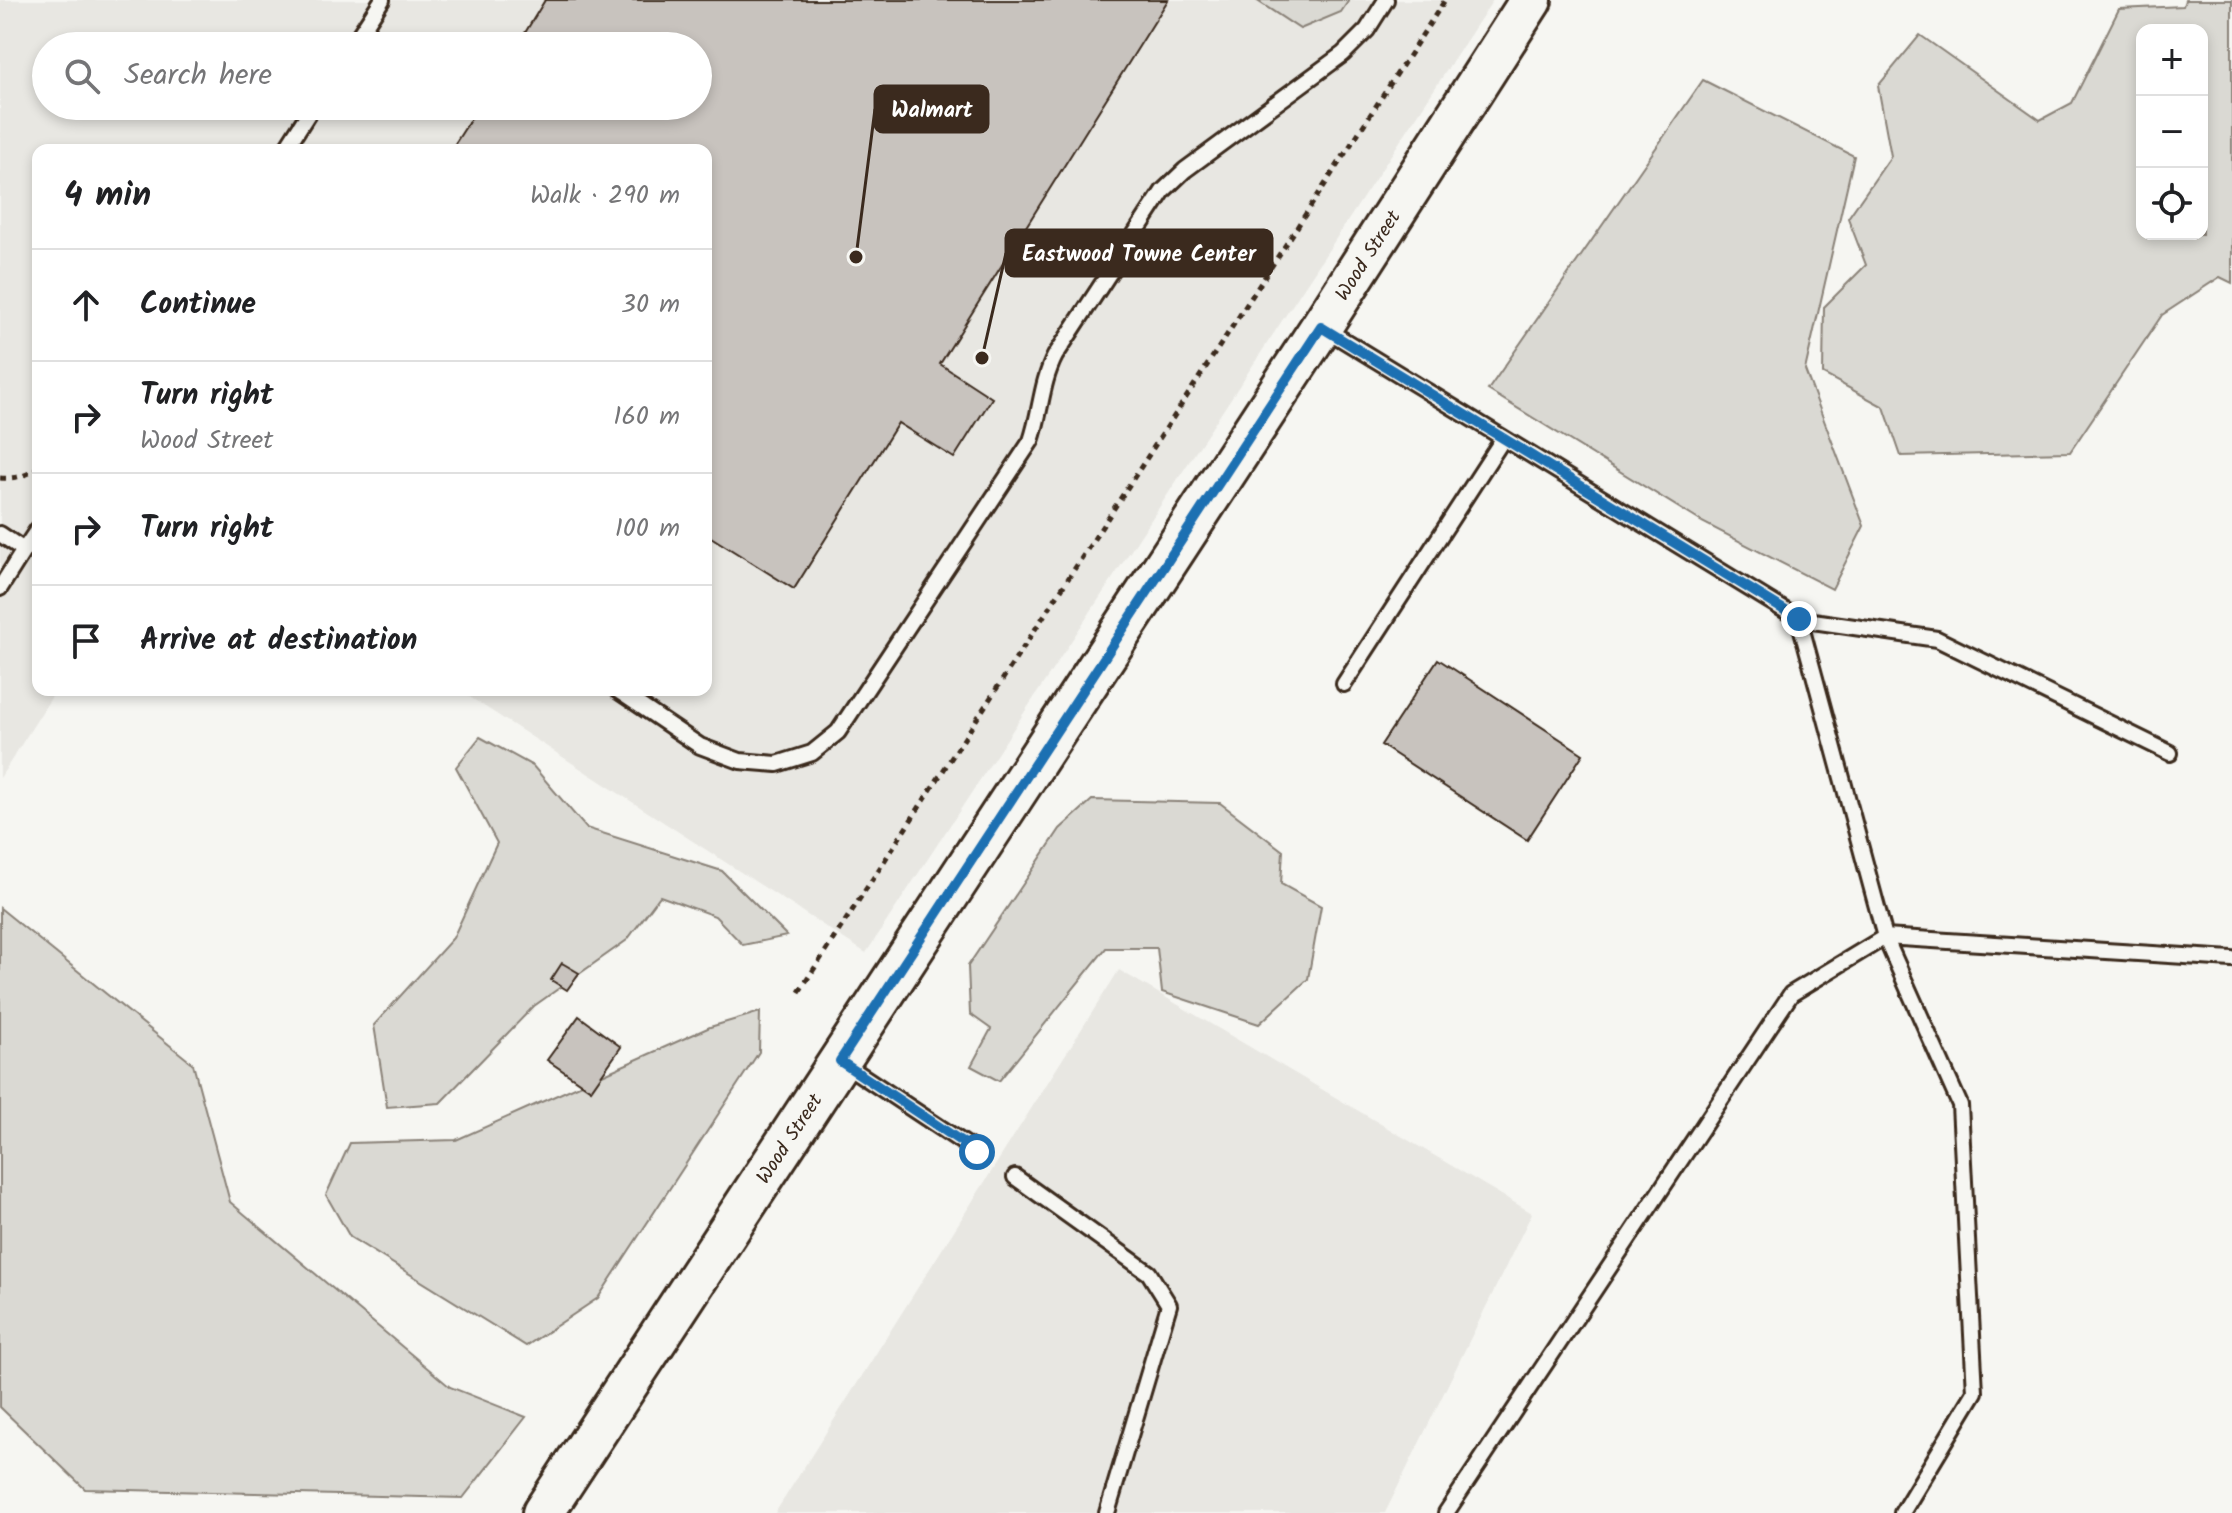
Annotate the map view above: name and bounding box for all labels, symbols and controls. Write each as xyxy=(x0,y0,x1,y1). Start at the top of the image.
map controls xyxy=(2136,24,2208,240)
button: + xyxy=(2136,24,2208,96)
search box xyxy=(32,32,712,120)
text: Search here xyxy=(124,52,272,100)
icon: search xyxy=(60,54,104,98)
callout: Walmart xyxy=(875,86,988,132)
text: Walmart xyxy=(891,94,974,129)
button: − xyxy=(2136,96,2208,168)
button: locate xyxy=(2136,168,2208,240)
text: 4 min xyxy=(64,169,151,223)
text: Walk · 290 m xyxy=(530,175,680,217)
street label: Wood Street xyxy=(1328,204,1410,308)
callout: Eastwood Towne Center xyxy=(1006,230,1272,276)
text: Eastwood Towne Center xyxy=(1022,238,1257,273)
text: Continue xyxy=(140,281,256,329)
icon: ahead xyxy=(64,283,108,327)
text: 30 m xyxy=(621,284,680,326)
text: Turn right xyxy=(140,372,273,420)
icon: right xyxy=(64,395,108,439)
text: 160 m xyxy=(613,396,680,438)
text: Wood Street xyxy=(140,420,273,462)
text: Turn right xyxy=(140,505,273,553)
icon: right xyxy=(64,507,108,551)
text: 100 m xyxy=(615,508,680,550)
route end xyxy=(1781,601,1817,637)
text: Arrive at destination xyxy=(140,617,417,665)
icon: arrive xyxy=(64,619,108,663)
street label: Wood Street xyxy=(749,1088,832,1191)
route start xyxy=(959,1134,995,1170)

